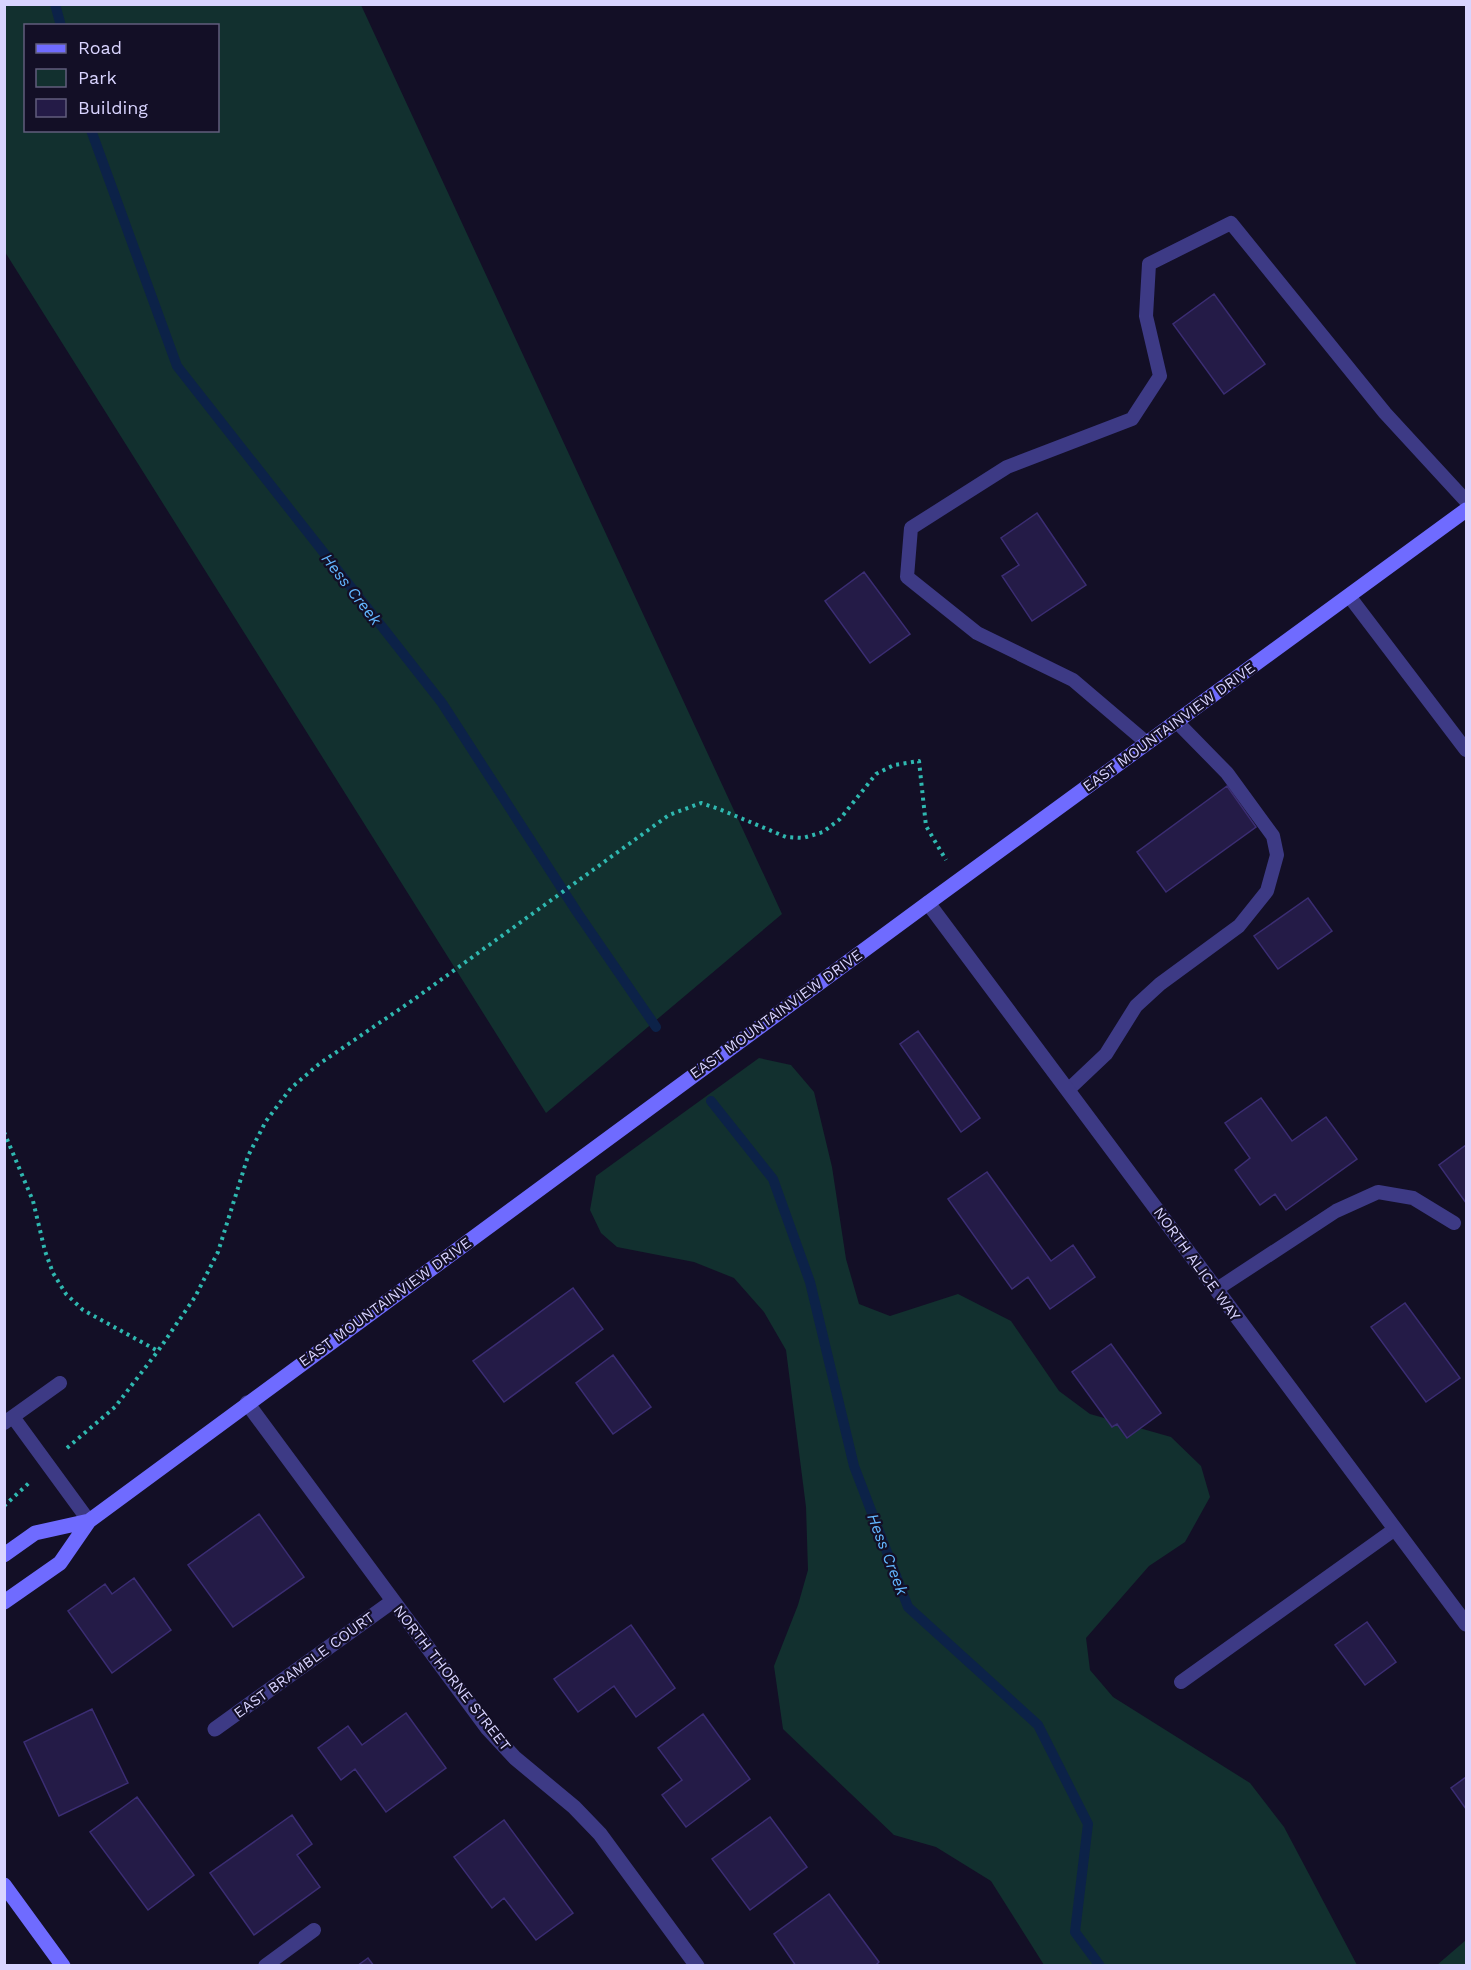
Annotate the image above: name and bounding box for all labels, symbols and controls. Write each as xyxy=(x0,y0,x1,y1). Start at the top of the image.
legend xyxy=(24,24,219,132)
text: Road xyxy=(78,37,122,58)
text: Park xyxy=(78,67,117,88)
text: Building xyxy=(78,97,148,118)
water label: Hess Creek xyxy=(318,550,386,630)
street label: EAST MOUNTAINVIEW DRIVE xyxy=(1079,658,1259,796)
street label: EAST MOUNTAINVIEW DRIVE xyxy=(686,945,866,1083)
street label: NORTH ALICE WAY xyxy=(1150,1204,1244,1325)
street label: EAST MOUNTAINVIEW DRIVE xyxy=(295,1233,475,1371)
water label: Hess Creek xyxy=(863,1511,912,1599)
street label: NORTH THORNE STREET xyxy=(389,1602,515,1754)
street label: EAST BRAMBLE COURT xyxy=(230,1608,378,1722)

